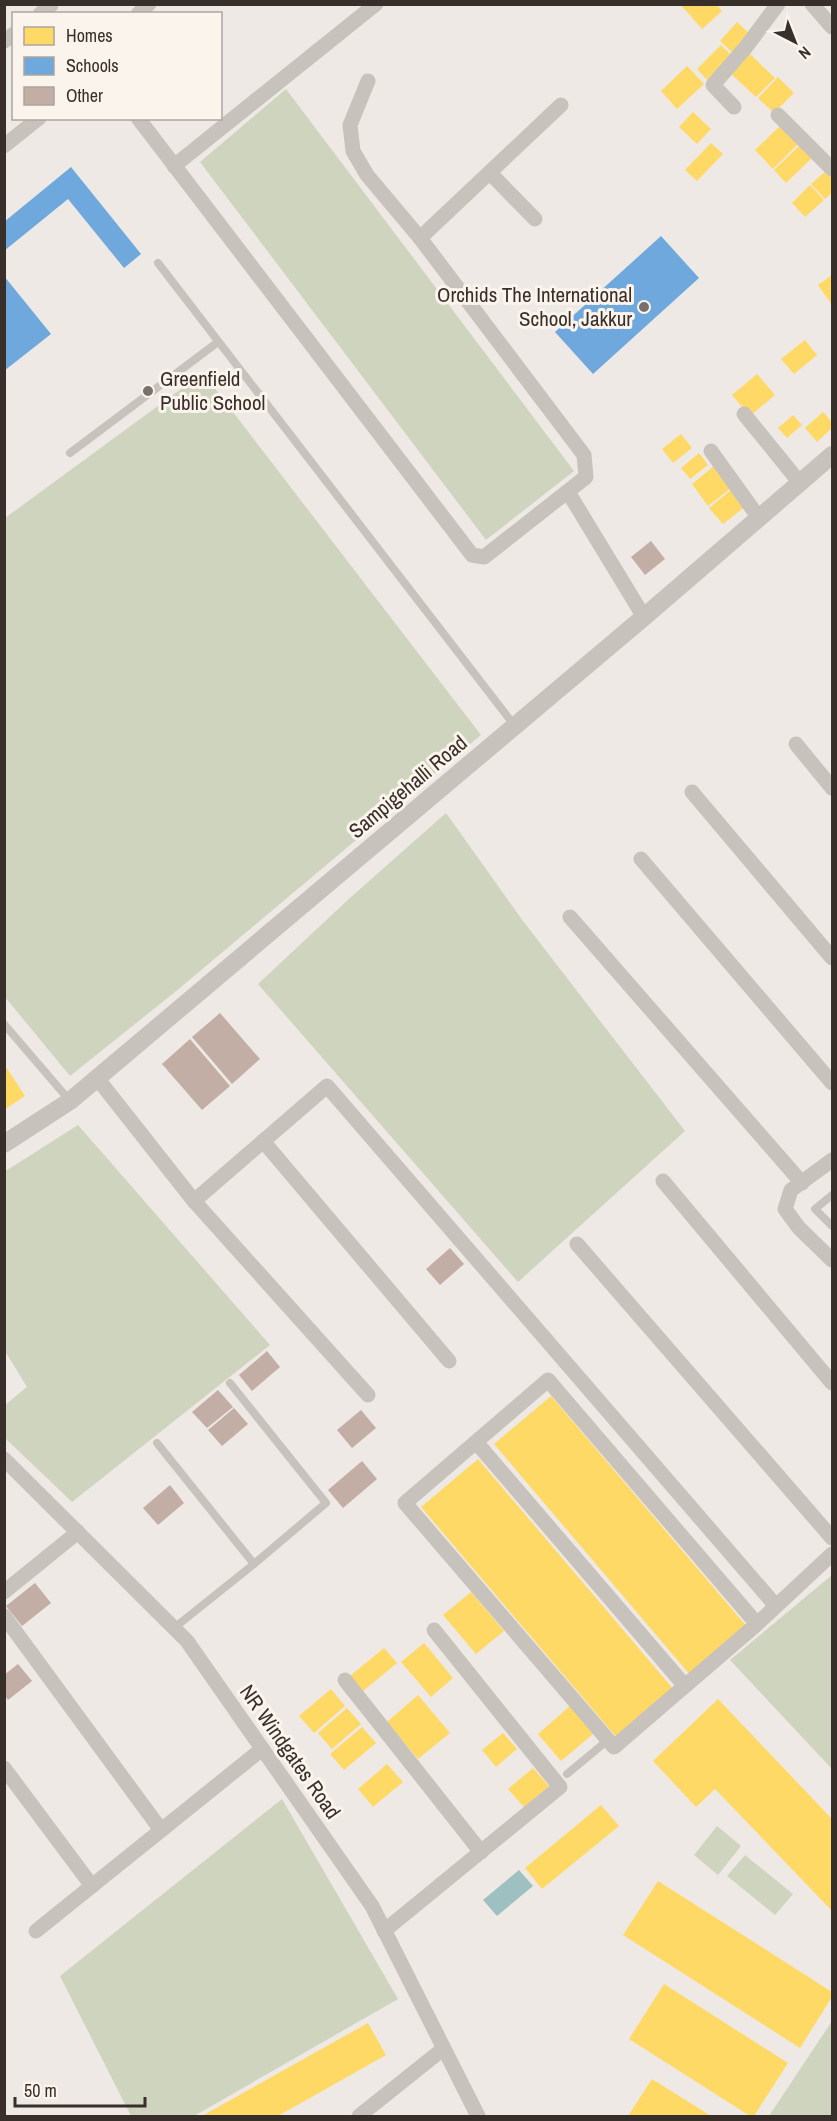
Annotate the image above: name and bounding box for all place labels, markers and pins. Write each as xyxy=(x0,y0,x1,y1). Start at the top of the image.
place label: Orchids The International School, Jakkur xyxy=(437,280,632,333)
marker: Orchids The International School, Jakkur xyxy=(637,300,651,314)
place label: Greenfield Public School xyxy=(160,364,265,417)
marker: Greenfield Public School xyxy=(141,384,155,398)

